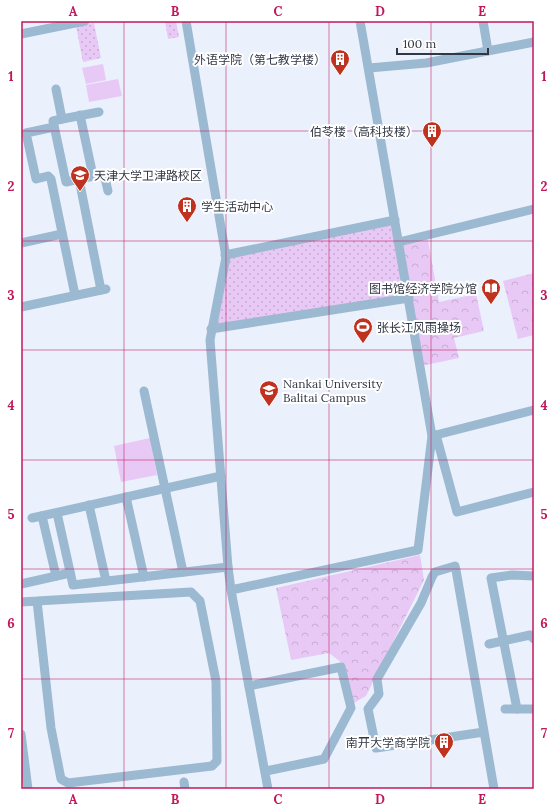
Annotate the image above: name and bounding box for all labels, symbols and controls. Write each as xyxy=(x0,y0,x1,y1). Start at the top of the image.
text: A xyxy=(69,3,78,20)
text: B xyxy=(171,3,180,20)
text: C xyxy=(274,3,283,20)
text: D xyxy=(375,3,385,20)
text: E xyxy=(478,3,486,20)
scale bar xyxy=(397,30,488,56)
text: 100 m xyxy=(403,36,436,51)
building icon: 外语学院（第七教学楼） xyxy=(329,48,351,76)
place label: 外语学院（第七教学楼） xyxy=(194,52,326,67)
text: 1 xyxy=(8,68,14,85)
text: 1 xyxy=(541,68,547,85)
building icon: 伯苓楼（高科技楼） xyxy=(421,120,443,148)
place label: 伯苓楼（高科技楼） xyxy=(310,124,418,139)
school or university icon: 天津大学卫津路校区 xyxy=(69,164,91,192)
place label: 天津大学卫津路校区 xyxy=(94,168,202,183)
text: 2 xyxy=(8,178,15,195)
text: 2 xyxy=(541,178,548,195)
building icon: 学生活动中心 xyxy=(176,195,198,223)
place label: 学生活动中心 xyxy=(201,199,273,214)
library icon: 图书馆经济学院分馆 xyxy=(480,277,502,305)
place label: 图书馆经济学院分馆 xyxy=(369,281,477,296)
text: 3 xyxy=(7,287,15,304)
text: 3 xyxy=(540,287,548,304)
sports icon: 张长江风雨操场 xyxy=(352,316,374,344)
place label: 张长江风雨操场 xyxy=(377,320,461,335)
place label: Nankai University Balitai Campus xyxy=(283,376,383,405)
school or university icon: Nankai University Balitai Campus xyxy=(258,379,280,407)
text: 4 xyxy=(7,397,15,414)
text: 4 xyxy=(540,397,548,414)
text: 5 xyxy=(7,506,15,523)
text: 5 xyxy=(540,506,548,523)
text: 6 xyxy=(7,615,15,632)
text: 6 xyxy=(540,615,548,632)
text: 7 xyxy=(8,725,14,742)
text: 7 xyxy=(541,725,547,742)
building icon: 南开大学商学院 xyxy=(433,731,455,759)
place label: 南开大学商学院 xyxy=(346,735,430,750)
text: A xyxy=(69,791,78,808)
text: B xyxy=(171,791,180,808)
text: C xyxy=(274,791,283,808)
text: D xyxy=(375,791,385,808)
text: E xyxy=(478,791,486,808)

